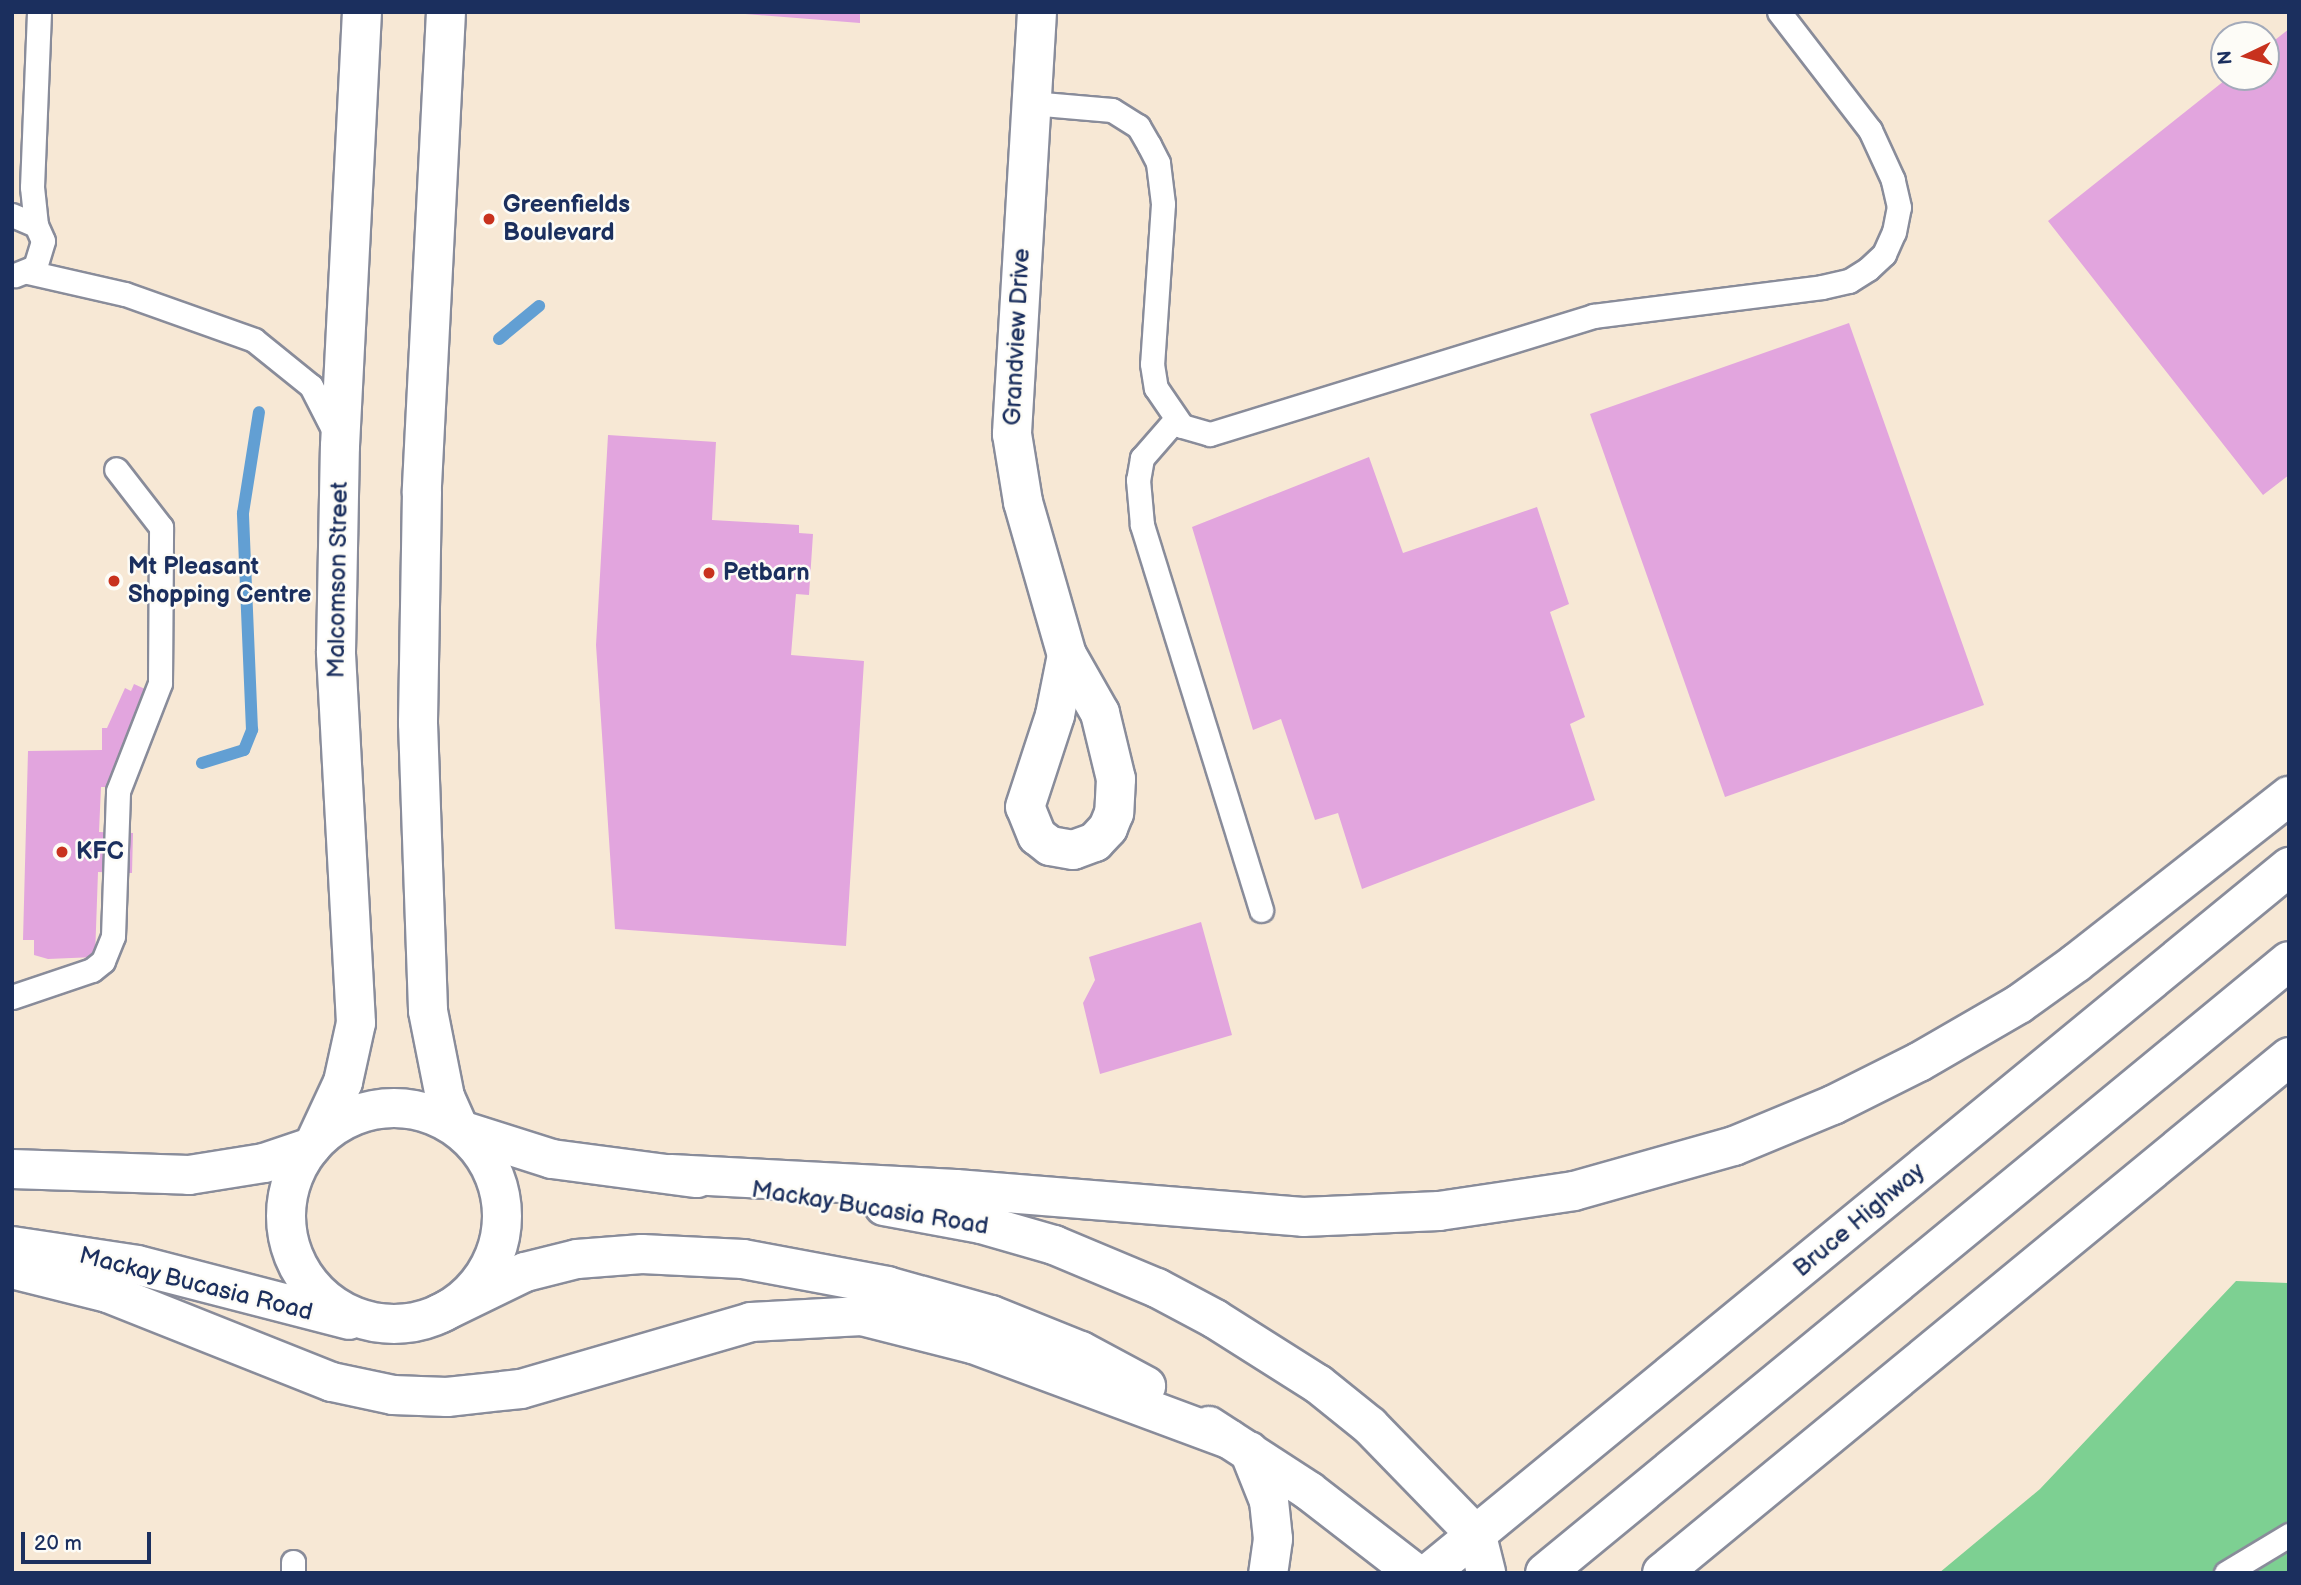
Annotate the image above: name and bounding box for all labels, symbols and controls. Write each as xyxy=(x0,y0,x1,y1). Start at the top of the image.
north arrow xyxy=(2210,21,2280,91)
text: N xyxy=(2213,50,2238,66)
place label: Greenfields Boulevard xyxy=(503,191,630,247)
marker: Greenfields Boulevard xyxy=(481,211,497,227)
street label: Grandview Drive xyxy=(998,248,1036,426)
street label: Malcomson Street xyxy=(322,481,354,679)
place label: Mt Pleasant Shopping Centre xyxy=(128,553,311,609)
place label: Petbarn xyxy=(723,559,810,587)
marker: Petbarn xyxy=(701,565,717,581)
marker: Mt Pleasant Shopping Centre xyxy=(106,573,122,589)
place label: KFC xyxy=(76,838,124,866)
marker: KFC xyxy=(54,844,70,860)
street label: Bruce Highway xyxy=(1788,1157,1930,1283)
street label: Mackay Bucasia Road xyxy=(749,1175,991,1241)
street label: Mackay Bucasia Road xyxy=(76,1241,316,1327)
scale bar xyxy=(24,1518,154,1562)
text: 20 m xyxy=(34,1531,82,1556)

